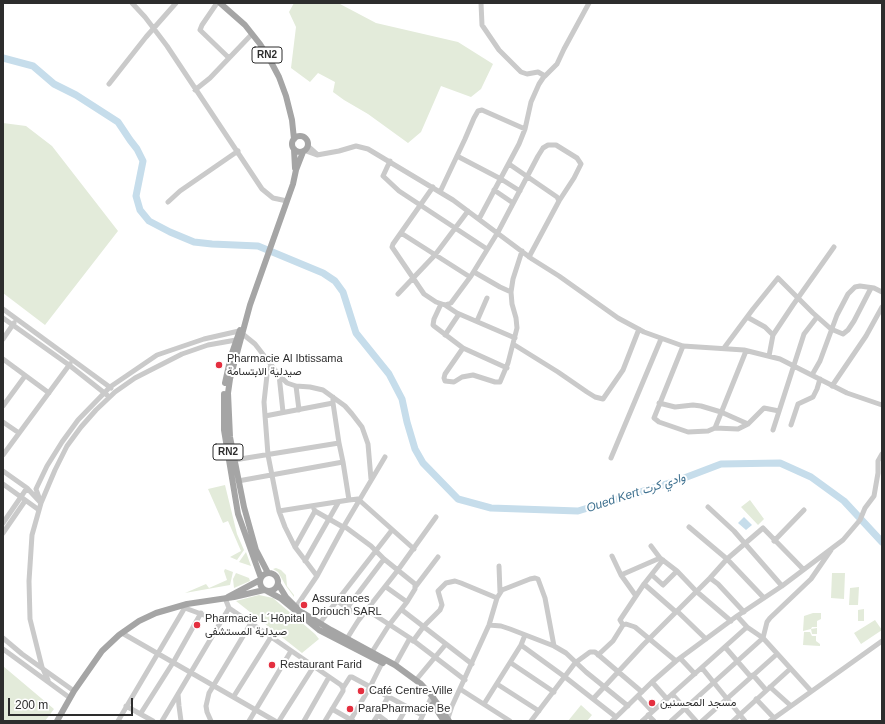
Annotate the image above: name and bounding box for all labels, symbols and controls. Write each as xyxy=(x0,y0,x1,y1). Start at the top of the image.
road number: RN2 xyxy=(252,47,282,63)
place label: Pharmacie Al Ibtissama صيدلية الابتسامة xyxy=(227,352,343,378)
marker: Pharmacie Al Ibtissama صيدلية الابتسامة xyxy=(214,360,224,370)
road number: RN2 xyxy=(213,444,243,460)
water label: Oued Kert وادي كرت xyxy=(585,470,687,516)
place label: Assurances Driouch SARL xyxy=(312,592,382,618)
marker: Assurances Driouch SARL xyxy=(299,600,309,610)
place label: Pharmacie L´Hôpital صيدلية المستشفى xyxy=(205,612,305,638)
marker: Pharmacie L´Hôpital صيدلية المستشفى xyxy=(192,620,202,630)
place label: Restaurant Farid xyxy=(280,658,362,672)
marker: Restaurant Farid xyxy=(267,660,277,670)
place label: Café Centre-Ville xyxy=(369,684,453,698)
marker: Café Centre-Ville xyxy=(356,686,366,696)
scale bar xyxy=(10,690,135,716)
place label: مسجد المحسنين xyxy=(660,696,736,710)
text: 200 m xyxy=(15,698,48,712)
marker: مسجد المحسنين xyxy=(647,698,657,708)
place label: ParaPharmacie Be xyxy=(358,702,450,716)
marker: ParaPharmacie Be xyxy=(345,704,355,714)

